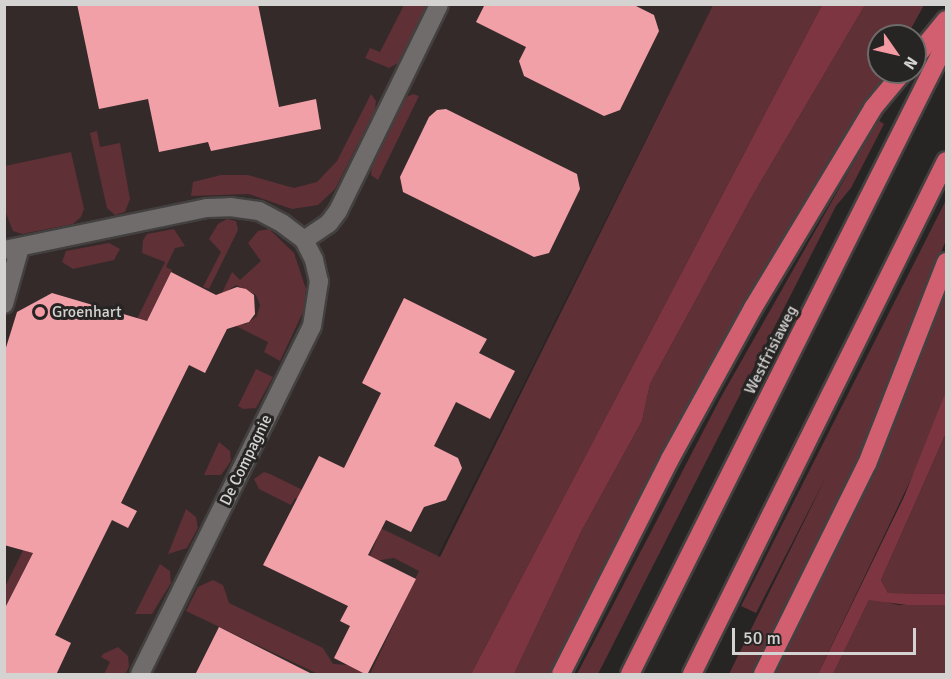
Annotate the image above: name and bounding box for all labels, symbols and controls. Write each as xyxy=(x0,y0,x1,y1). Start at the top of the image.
north arrow xyxy=(867,24,927,84)
text: N xyxy=(899,53,922,73)
place label: Groenhart xyxy=(52,302,122,322)
street label: Westfrisiaweg xyxy=(740,302,802,398)
marker: Groenhart xyxy=(33,305,47,319)
street label: De Compagnie xyxy=(216,411,276,509)
scale bar xyxy=(735,616,920,654)
text: 50 m xyxy=(743,627,781,649)

